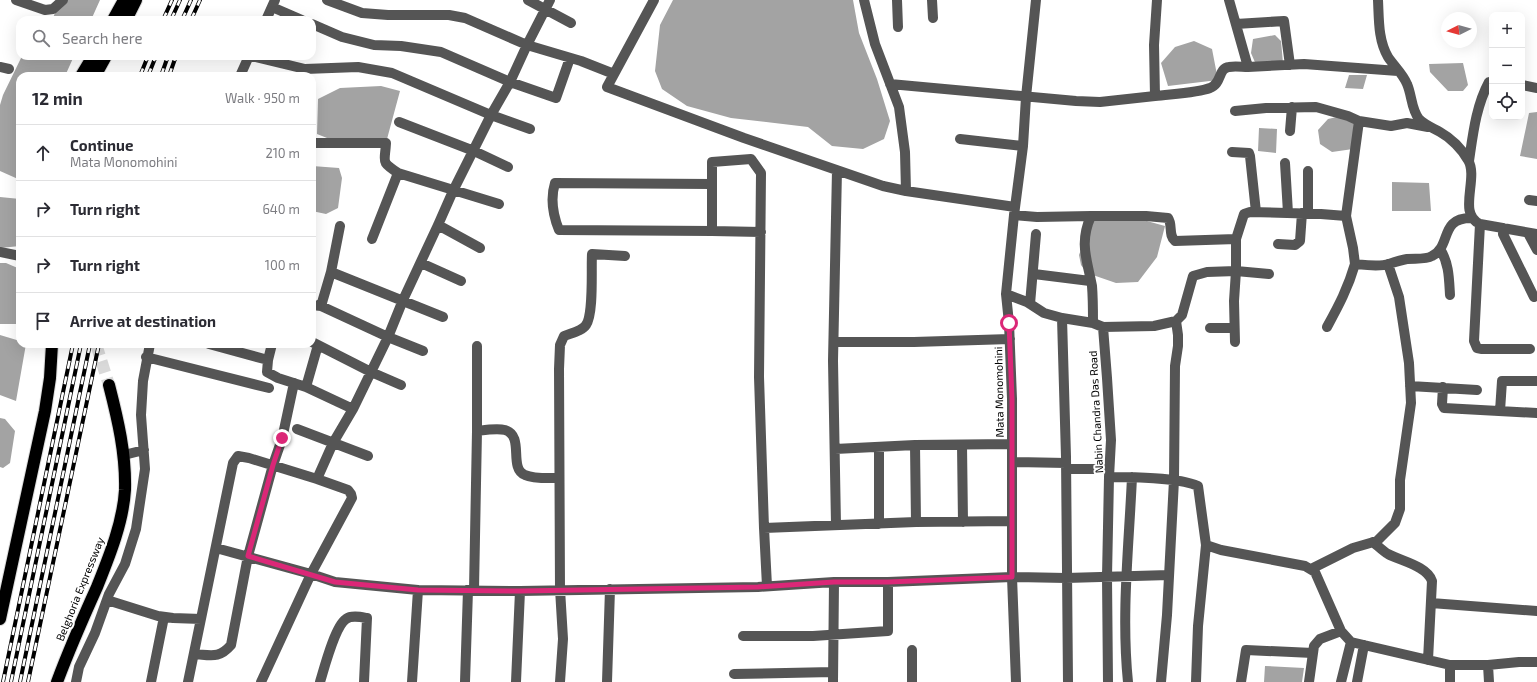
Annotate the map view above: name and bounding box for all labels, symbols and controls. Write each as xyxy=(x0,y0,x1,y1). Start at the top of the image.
north arrow xyxy=(1441,12,1477,48)
map controls xyxy=(1489,12,1525,120)
button: + xyxy=(1489,12,1525,48)
search box xyxy=(16,16,316,60)
icon: search xyxy=(30,27,52,49)
text: Search here xyxy=(62,29,143,47)
button: − xyxy=(1489,48,1525,84)
button: locate xyxy=(1489,84,1525,120)
text: 12 min xyxy=(32,88,83,108)
text: Walk · 950 m xyxy=(225,90,300,106)
text: Continue xyxy=(70,136,133,154)
icon: ahead xyxy=(32,142,54,164)
text: 210 m xyxy=(265,145,300,161)
text: Mata Monomohini xyxy=(70,154,178,170)
icon: right xyxy=(32,198,54,220)
text: Turn right xyxy=(70,200,140,218)
text: 640 m xyxy=(262,201,300,217)
icon: right xyxy=(32,254,54,276)
text: Turn right xyxy=(70,256,140,274)
text: 100 m xyxy=(265,257,300,273)
icon: arrive xyxy=(32,310,54,332)
text: Arrive at destination xyxy=(70,312,216,330)
route start xyxy=(1000,314,1018,332)
street label: Mata Monomohini xyxy=(991,346,1006,438)
street label: Nabin Chandra Das Road xyxy=(1086,350,1105,474)
route end xyxy=(273,429,291,447)
street label: Belghoria Expressway xyxy=(53,535,106,643)

